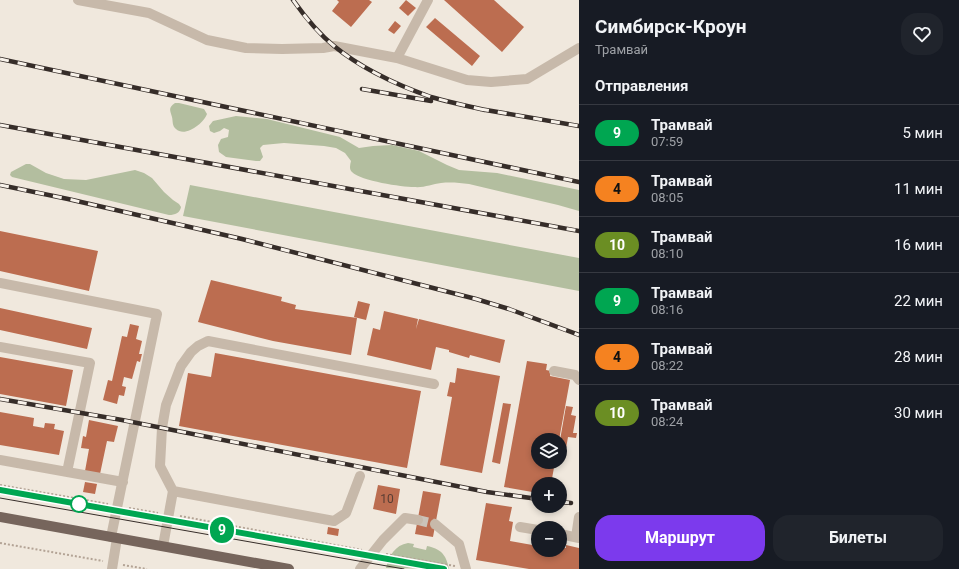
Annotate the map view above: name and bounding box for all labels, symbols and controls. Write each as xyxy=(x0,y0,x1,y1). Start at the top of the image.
button: heart xyxy=(901,13,943,55)
text: Симбирск-Кроун xyxy=(595,15,747,38)
text: Трамвай xyxy=(595,42,648,57)
text: Отправления xyxy=(595,77,688,95)
text: Трамвай xyxy=(651,116,712,134)
text: 5 мин xyxy=(902,124,943,142)
text: 9 xyxy=(613,125,621,141)
text: 07:59 xyxy=(651,134,683,149)
text: Трамвай xyxy=(651,172,712,190)
text: 11 мин xyxy=(894,180,943,198)
text: 4 xyxy=(613,181,621,197)
text: 08:05 xyxy=(651,190,683,205)
text: Трамвай xyxy=(651,228,712,246)
text: 16 мин xyxy=(894,236,943,254)
text: 10 xyxy=(609,237,625,253)
text: 08:10 xyxy=(651,246,683,261)
text: Трамвай xyxy=(651,284,712,302)
text: 22 мин xyxy=(894,292,943,310)
text: 9 xyxy=(613,293,621,309)
text: 08:16 xyxy=(651,302,683,317)
text: Трамвай xyxy=(651,340,712,358)
text: 28 мин xyxy=(894,348,943,366)
text: 4 xyxy=(613,349,621,365)
text: 08:22 xyxy=(651,358,683,373)
text: Трамвай xyxy=(651,396,712,414)
text: 30 мин xyxy=(894,404,943,422)
text: 10 xyxy=(609,405,625,421)
text: 08:24 xyxy=(651,414,683,429)
map controls xyxy=(531,433,567,557)
button: layers xyxy=(531,433,567,469)
button: + xyxy=(531,477,567,513)
house number: 10 xyxy=(380,492,394,506)
unlabelled marker xyxy=(70,495,88,513)
button: Маршрут xyxy=(595,515,765,561)
button: Билеты xyxy=(773,515,943,561)
line badge: 9 xyxy=(209,517,235,543)
button: − xyxy=(531,521,567,557)
text: 9 xyxy=(218,522,226,538)

